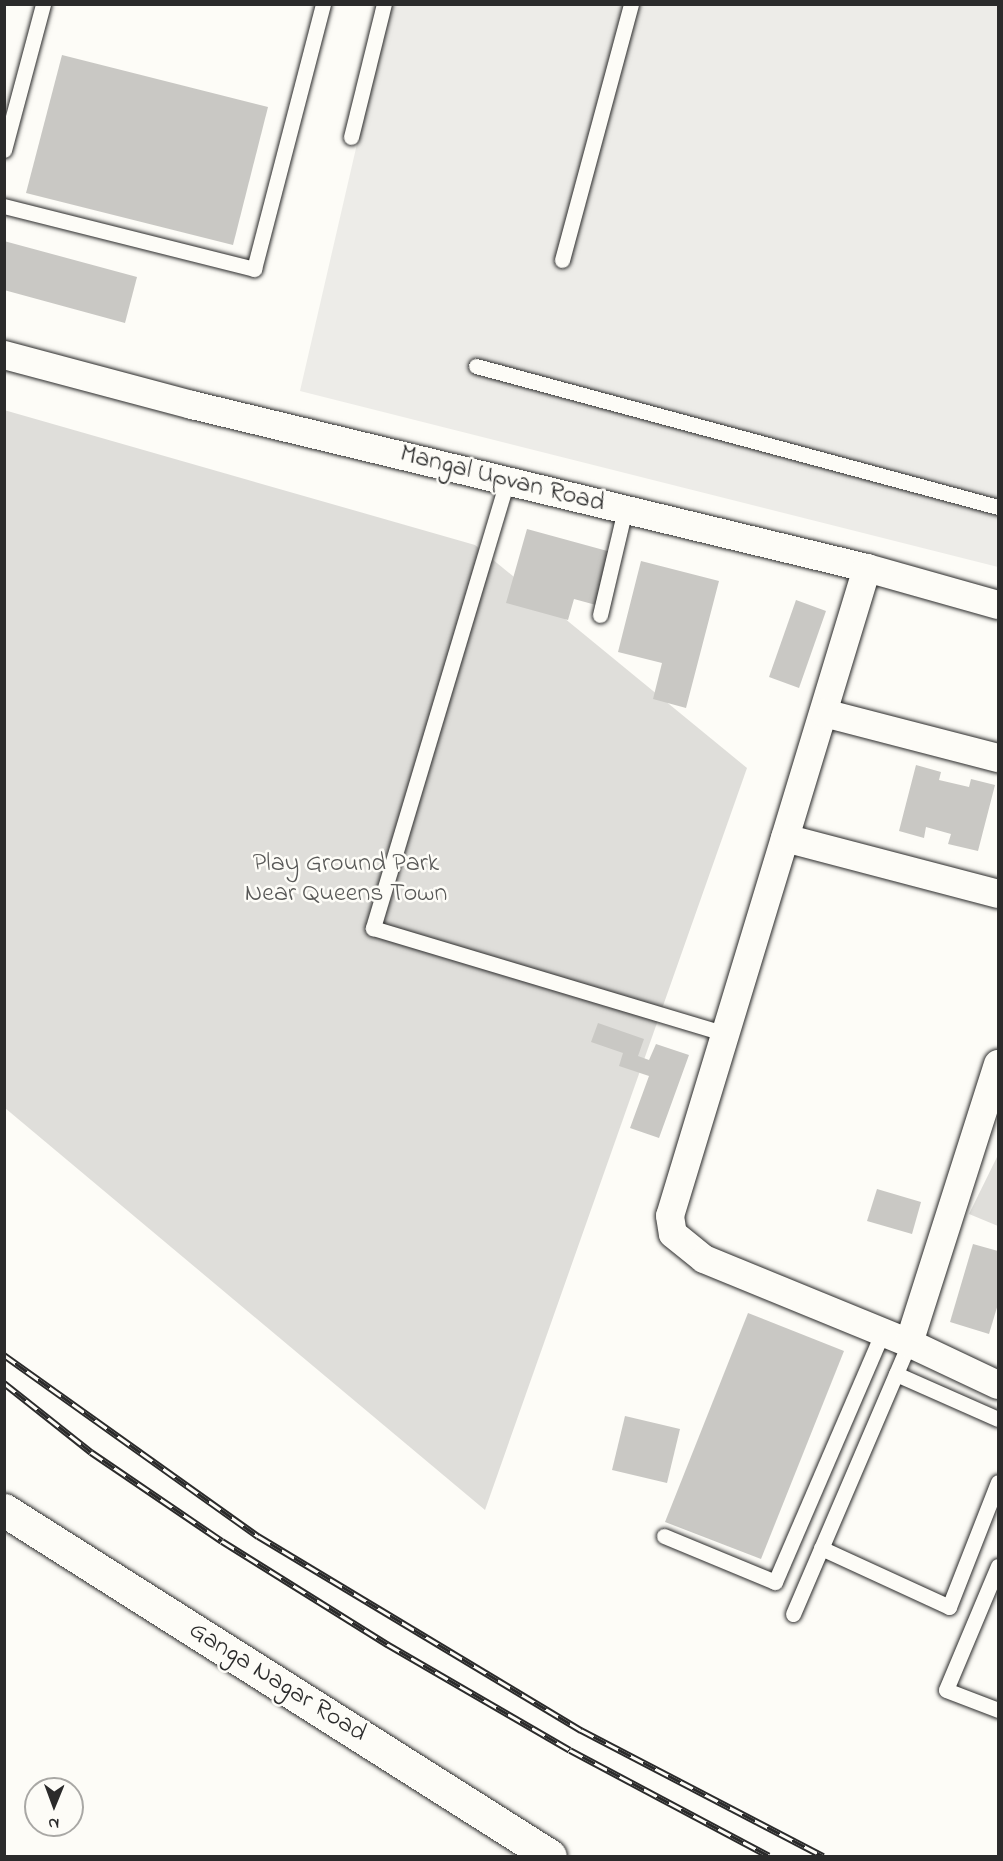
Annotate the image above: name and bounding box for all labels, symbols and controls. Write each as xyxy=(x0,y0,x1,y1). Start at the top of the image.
street label: Mangal Upvan Road xyxy=(396,439,608,521)
park label: Play Ground Park Near Queens Town xyxy=(245,849,447,910)
street label: Ganga Nagar Road xyxy=(182,1616,372,1750)
north arrow xyxy=(24,1777,84,1837)
text: N xyxy=(48,1811,59,1835)

